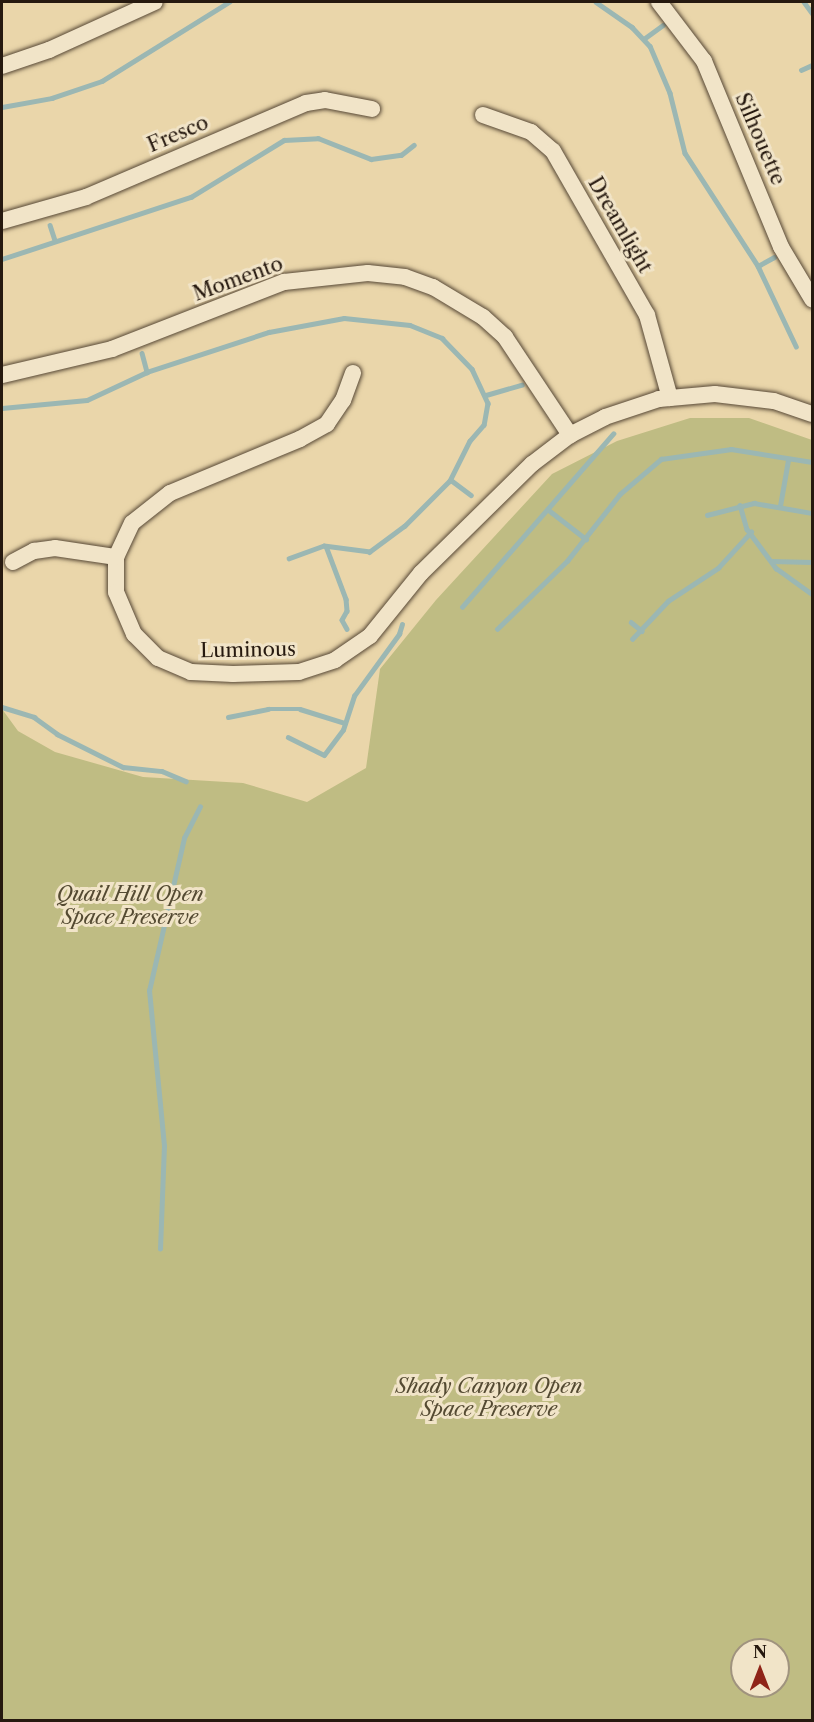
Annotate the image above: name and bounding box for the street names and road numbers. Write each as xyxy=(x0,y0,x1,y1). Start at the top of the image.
street label: Silhouette xyxy=(730,89,790,189)
street label: Fresco xyxy=(144,110,212,158)
street label: Dreamlight xyxy=(583,173,657,277)
street label: Momento xyxy=(190,252,286,306)
street label: Luminous xyxy=(200,637,296,663)

